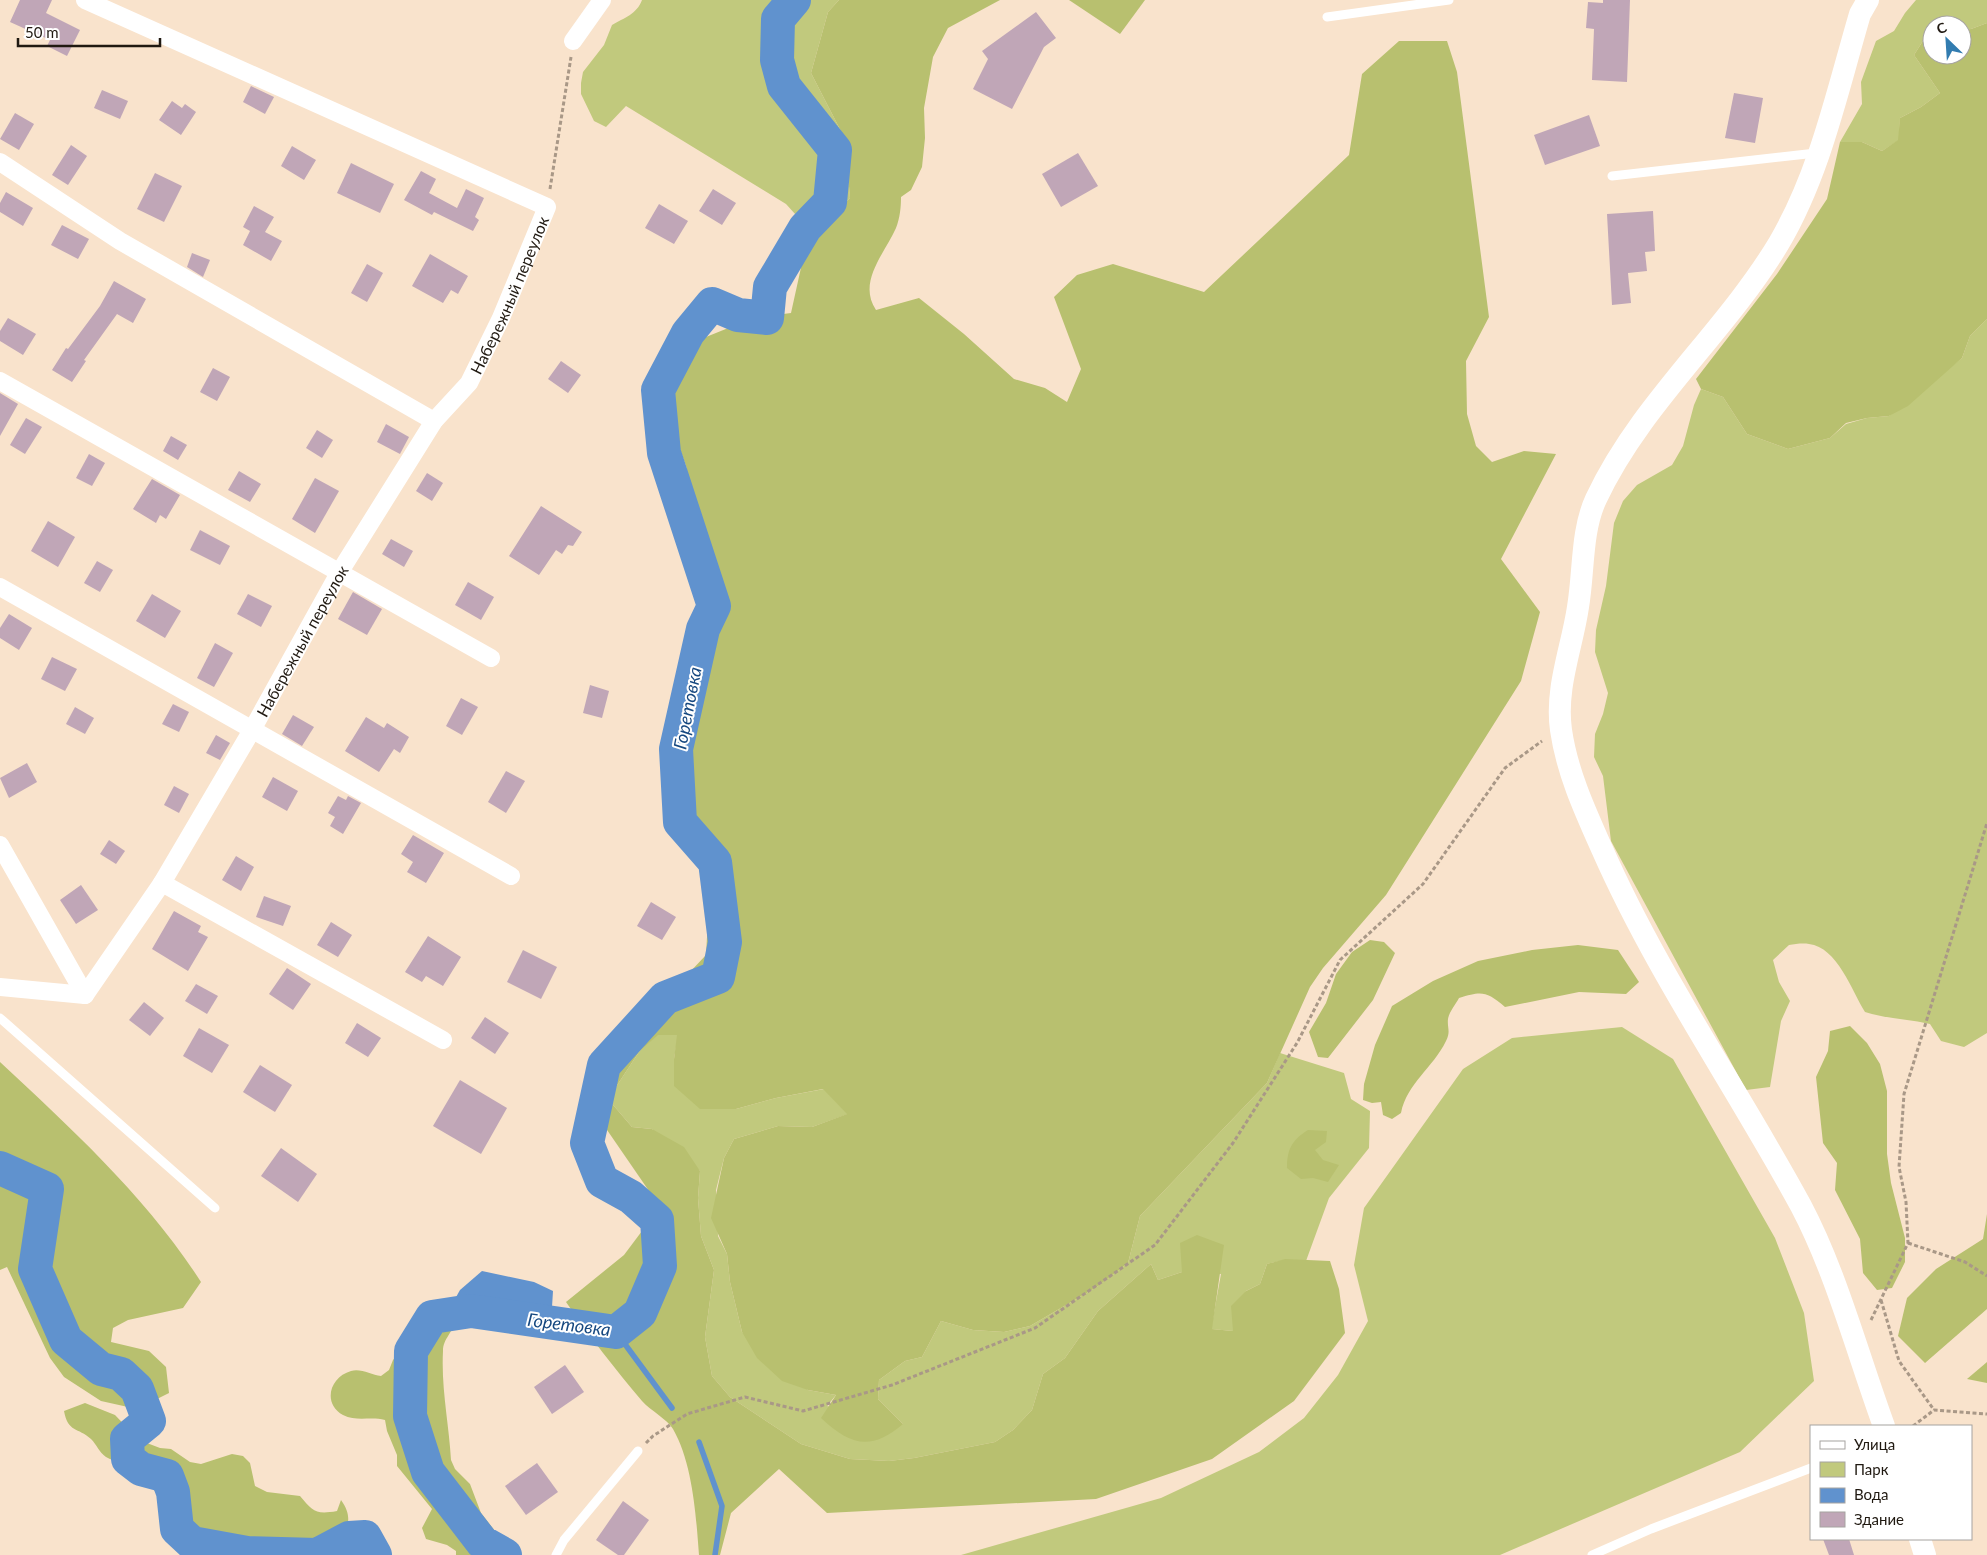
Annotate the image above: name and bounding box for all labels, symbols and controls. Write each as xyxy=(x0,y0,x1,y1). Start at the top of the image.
scale bar xyxy=(18,15,160,47)
north arrow xyxy=(1922,15,1972,65)
text: С xyxy=(1934,18,1950,37)
text: 50 m xyxy=(25,23,59,41)
street label: Набережный переулок xyxy=(466,212,552,377)
street label: Набережный переулок xyxy=(252,561,352,720)
water label: Горетовка xyxy=(668,665,706,751)
water label: Горетовка xyxy=(526,1308,612,1340)
legend xyxy=(1810,1425,1972,1540)
text: Улица xyxy=(1854,1435,1895,1453)
text: Парк xyxy=(1854,1460,1889,1478)
text: Вода xyxy=(1854,1485,1889,1503)
text: Здание xyxy=(1854,1510,1904,1528)

